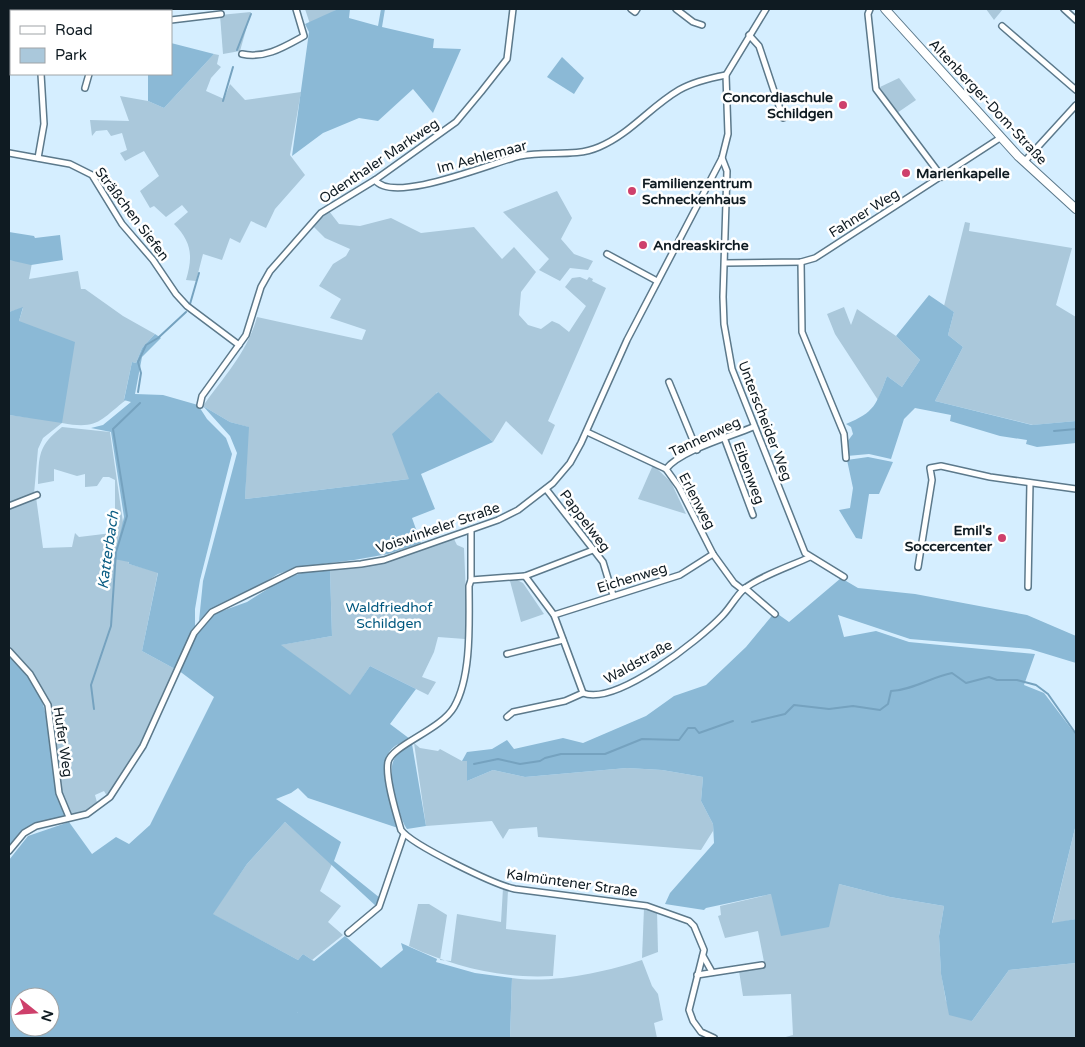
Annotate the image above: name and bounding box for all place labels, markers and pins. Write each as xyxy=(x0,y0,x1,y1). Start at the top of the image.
place label: Concordiaschule Schildgen xyxy=(723,89,833,122)
marker: Concordiaschule Schildgen xyxy=(837,99,849,111)
place label: Marienkapelle xyxy=(916,165,1010,182)
marker: Marienkapelle xyxy=(900,167,912,179)
place label: Familienzentrum Schneckenhaus xyxy=(642,175,753,208)
marker: Familienzentrum Schneckenhaus xyxy=(626,185,638,197)
place label: Andreaskirche xyxy=(653,237,749,254)
marker: Andreaskirche xyxy=(637,239,649,251)
place label: Emil's Soccercenter xyxy=(905,522,993,555)
marker: Emil's Soccercenter xyxy=(996,532,1008,544)

